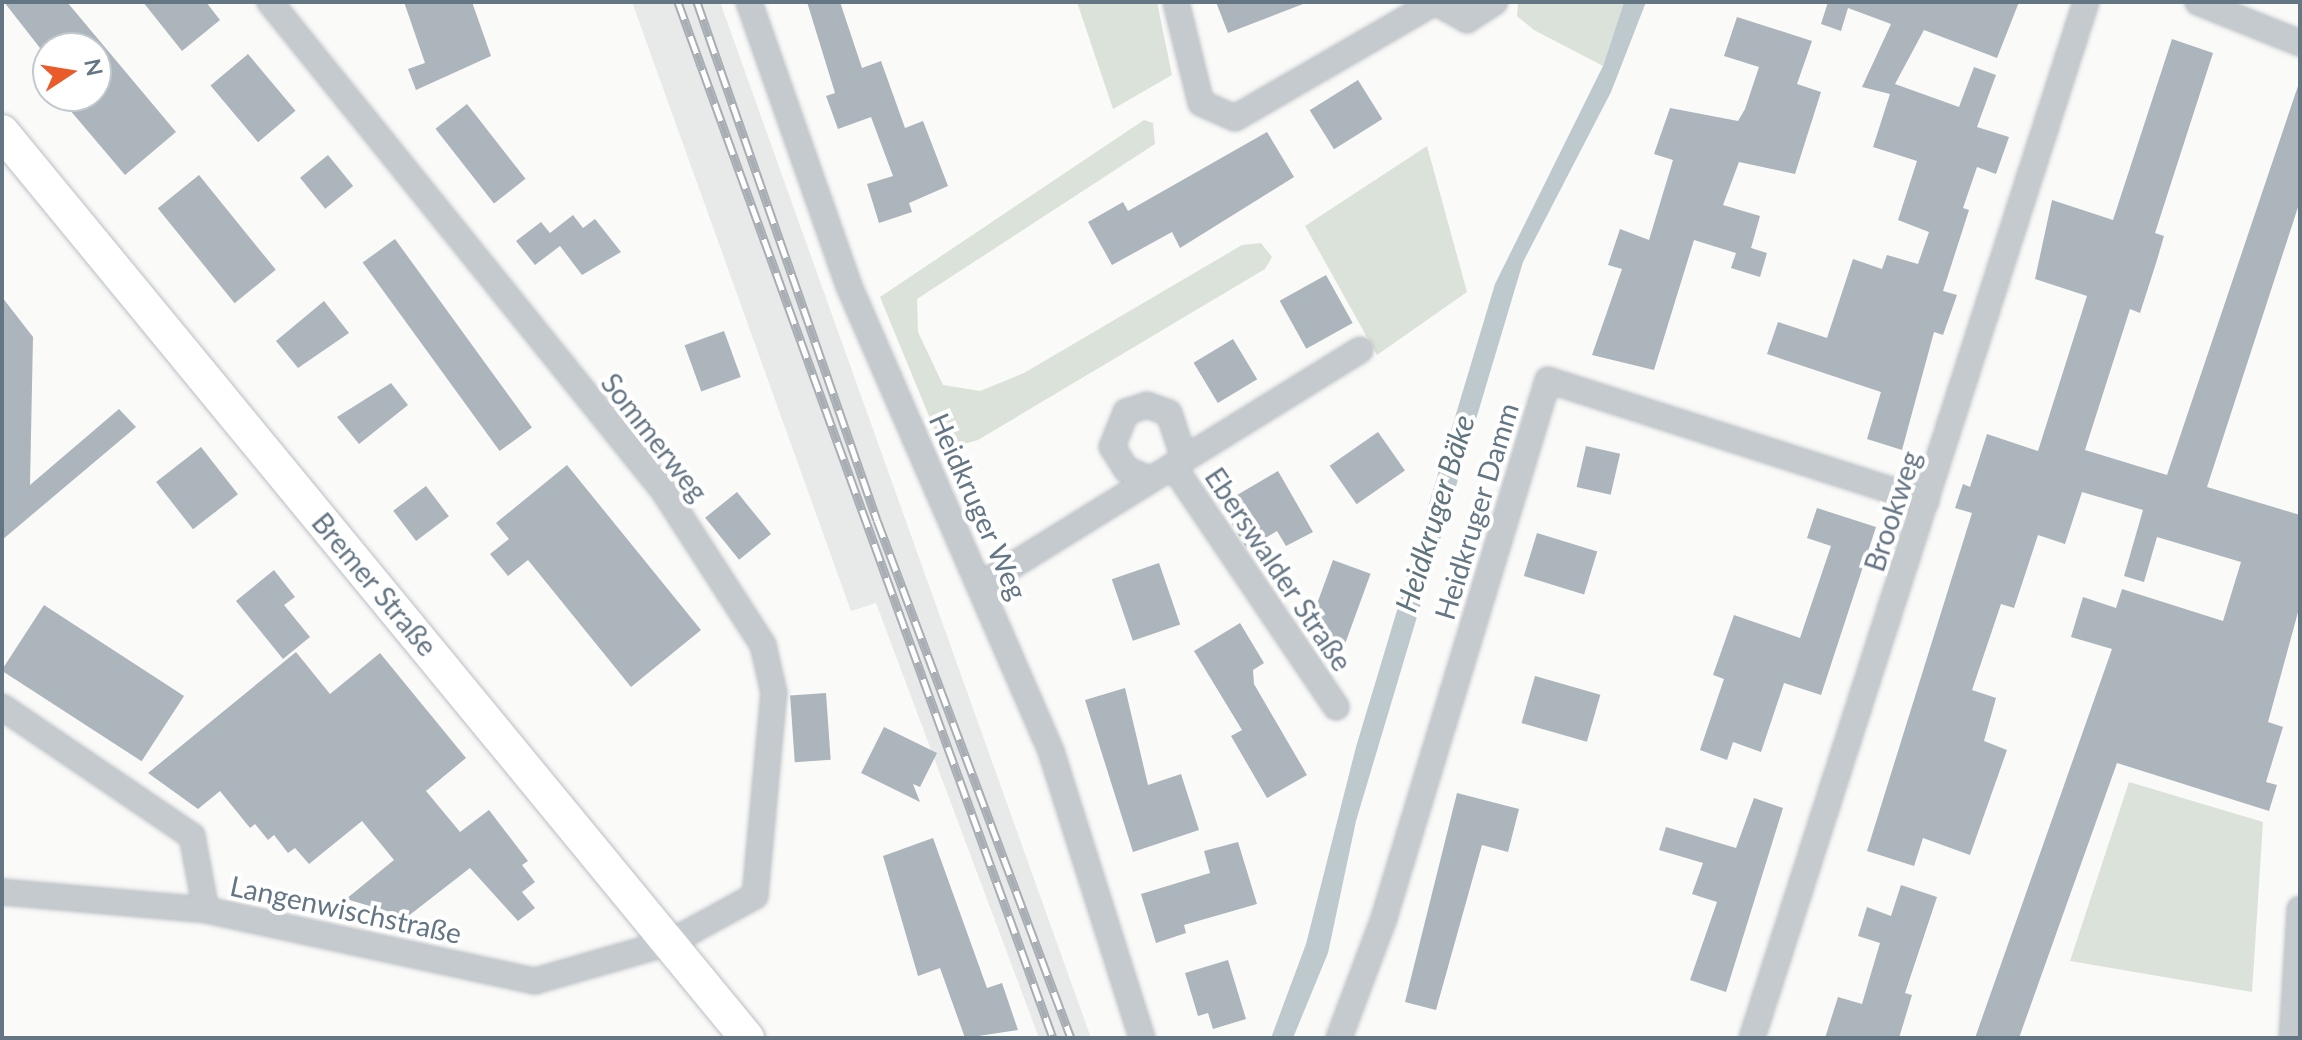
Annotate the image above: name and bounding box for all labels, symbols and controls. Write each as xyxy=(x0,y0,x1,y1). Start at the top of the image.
north arrow xyxy=(32,32,112,112)
text: N xyxy=(79,56,109,78)
street label: Sommerweg xyxy=(595,366,715,508)
street label: Heidkruger Damm xyxy=(1427,398,1525,624)
street label: Heidkruger Weg xyxy=(923,407,1035,605)
water label: Heidkruger Bäke xyxy=(1387,410,1481,616)
street label: Brookweg xyxy=(1857,447,1927,575)
street label: Eberswalder Straße xyxy=(1198,461,1360,677)
street label: Bremer Straße xyxy=(305,505,445,663)
street label: Langenwischstraße xyxy=(227,868,465,950)

